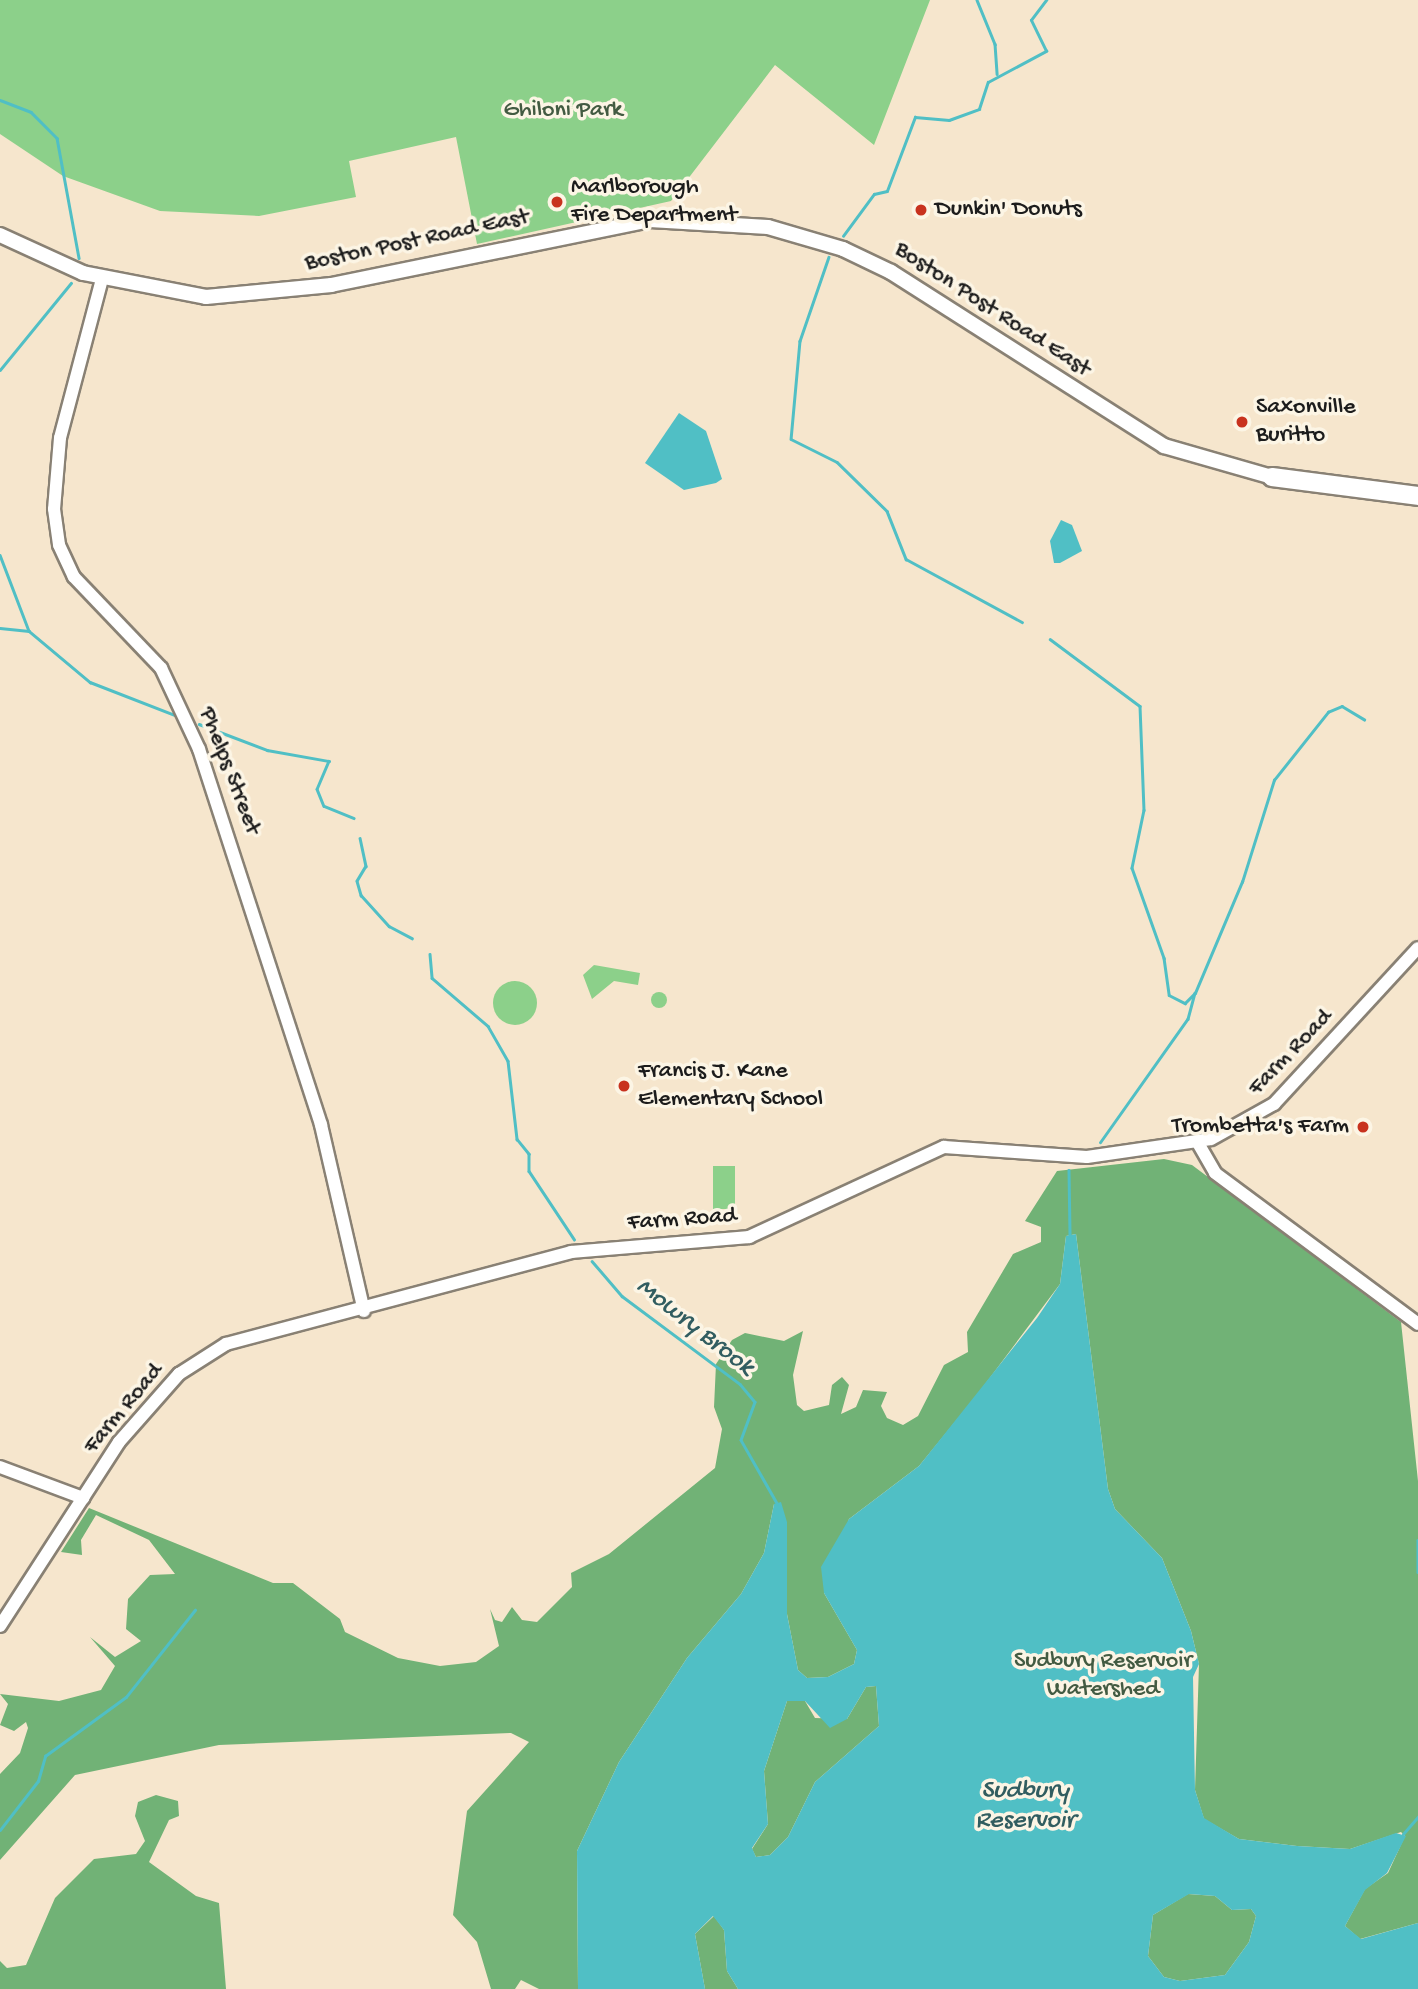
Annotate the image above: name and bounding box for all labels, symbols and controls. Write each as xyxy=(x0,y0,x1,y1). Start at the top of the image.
park label: Ghiloni Park xyxy=(503,97,623,125)
place label: Marlborough Fire Department xyxy=(571,174,737,230)
marker: Marlborough Fire Department xyxy=(549,194,565,210)
place label: Dunkin' Donuts xyxy=(935,196,1082,224)
marker: Dunkin' Donuts xyxy=(913,202,929,218)
street label: Boston Post Road East xyxy=(303,203,531,279)
street label: Boston Post Road East xyxy=(889,236,1095,384)
place label: Saxonville Buritto xyxy=(1256,394,1356,450)
marker: Saxonville Buritto xyxy=(1234,414,1250,430)
street label: Phelps Street xyxy=(192,703,266,839)
street label: Farm Road xyxy=(1243,1004,1339,1102)
place label: Francis J. Kane Elementary School xyxy=(638,1058,823,1114)
marker: Francis J. Kane Elementary School xyxy=(616,1078,632,1094)
place label: Trombetta's Farm xyxy=(1172,1113,1349,1141)
marker: Trombetta's Farm xyxy=(1355,1119,1371,1135)
street label: Farm Road xyxy=(627,1202,737,1238)
water label: Mowry Brook xyxy=(629,1272,759,1384)
street label: Farm Road xyxy=(78,1358,170,1460)
park label: Sudbury Reservoir Watershed xyxy=(1014,1648,1192,1704)
water label: Sudbury Reservoir xyxy=(975,1776,1075,1838)

